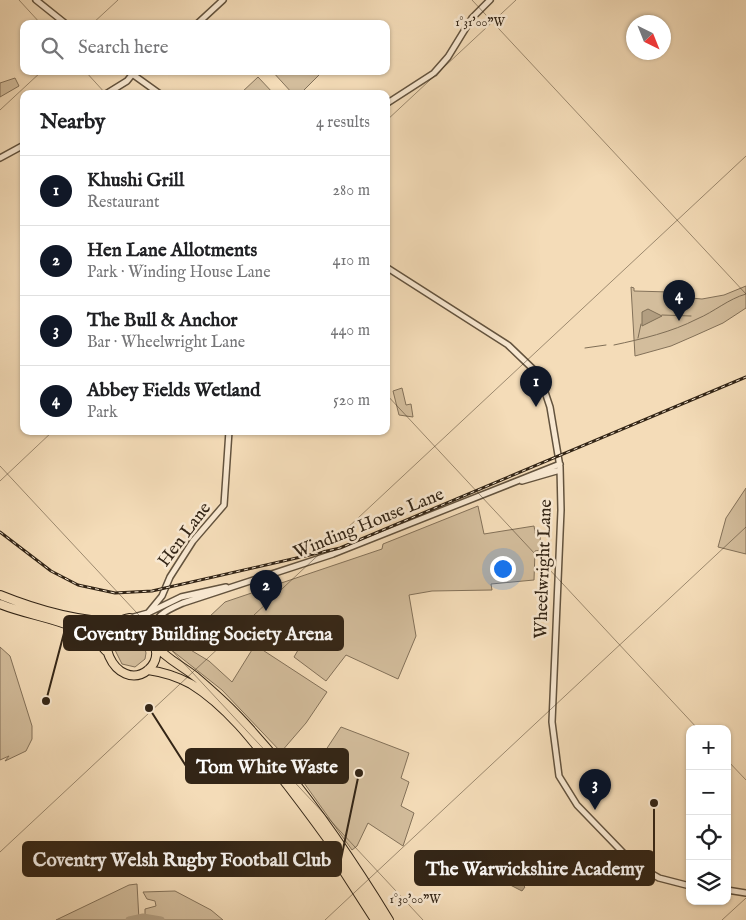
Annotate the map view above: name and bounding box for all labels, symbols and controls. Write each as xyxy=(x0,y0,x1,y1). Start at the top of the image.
text: 1°31'00"W xyxy=(455,15,505,30)
north arrow xyxy=(626,15,671,60)
search box xyxy=(20,20,390,75)
icon: search xyxy=(38,34,66,62)
text: Search here xyxy=(78,36,169,60)
text: Nearby xyxy=(40,109,105,136)
text: 4 results xyxy=(316,113,370,133)
text: Khushi Grill xyxy=(87,169,184,193)
text: 1 xyxy=(53,181,59,201)
text: 280 m xyxy=(333,181,370,201)
text: Restaurant xyxy=(87,193,160,213)
text: Hen Lane Allotments xyxy=(87,239,257,263)
text: 2 xyxy=(52,251,60,271)
text: 410 m xyxy=(333,251,370,271)
text: Park · Winding House Lane xyxy=(87,263,270,283)
pin: 4 xyxy=(663,280,695,321)
text: The Bull & Anchor xyxy=(87,309,238,333)
text: 3 xyxy=(53,321,59,341)
text: 440 m xyxy=(331,321,370,341)
text: Bar · Wheelwright Lane xyxy=(87,333,245,353)
pin: 1 xyxy=(520,366,552,407)
text: Abbey Fields Wetland xyxy=(87,379,260,403)
text: 4 xyxy=(52,391,60,411)
text: 520 m xyxy=(333,391,370,411)
text: Park xyxy=(87,403,117,423)
street label: Winding House Lane xyxy=(290,483,448,565)
street label: Hen Lane xyxy=(153,498,217,572)
street label: Wheelwright Lane xyxy=(530,499,558,639)
your location xyxy=(490,556,516,582)
pin: 2 xyxy=(250,570,282,611)
callout: Coventry Building Society Arena xyxy=(64,616,343,650)
text: Coventry Building Society Arena xyxy=(74,623,333,647)
map controls xyxy=(686,725,731,905)
button: + xyxy=(686,725,731,770)
callout: Tom White Waste xyxy=(186,749,348,783)
text: Tom White Waste xyxy=(195,756,338,780)
pin: 3 xyxy=(579,769,611,810)
button: − xyxy=(686,770,731,815)
button: locate xyxy=(686,815,731,860)
callout: Coventry Welsh Rugby Football Club xyxy=(23,842,341,876)
text: Coventry Welsh Rugby Football Club xyxy=(33,849,331,873)
callout: The Warwickshire Academy xyxy=(415,851,654,885)
text: The Warwickshire Academy xyxy=(425,858,645,882)
button: layers xyxy=(686,860,731,905)
text: 1°30'00"W xyxy=(389,892,441,907)

